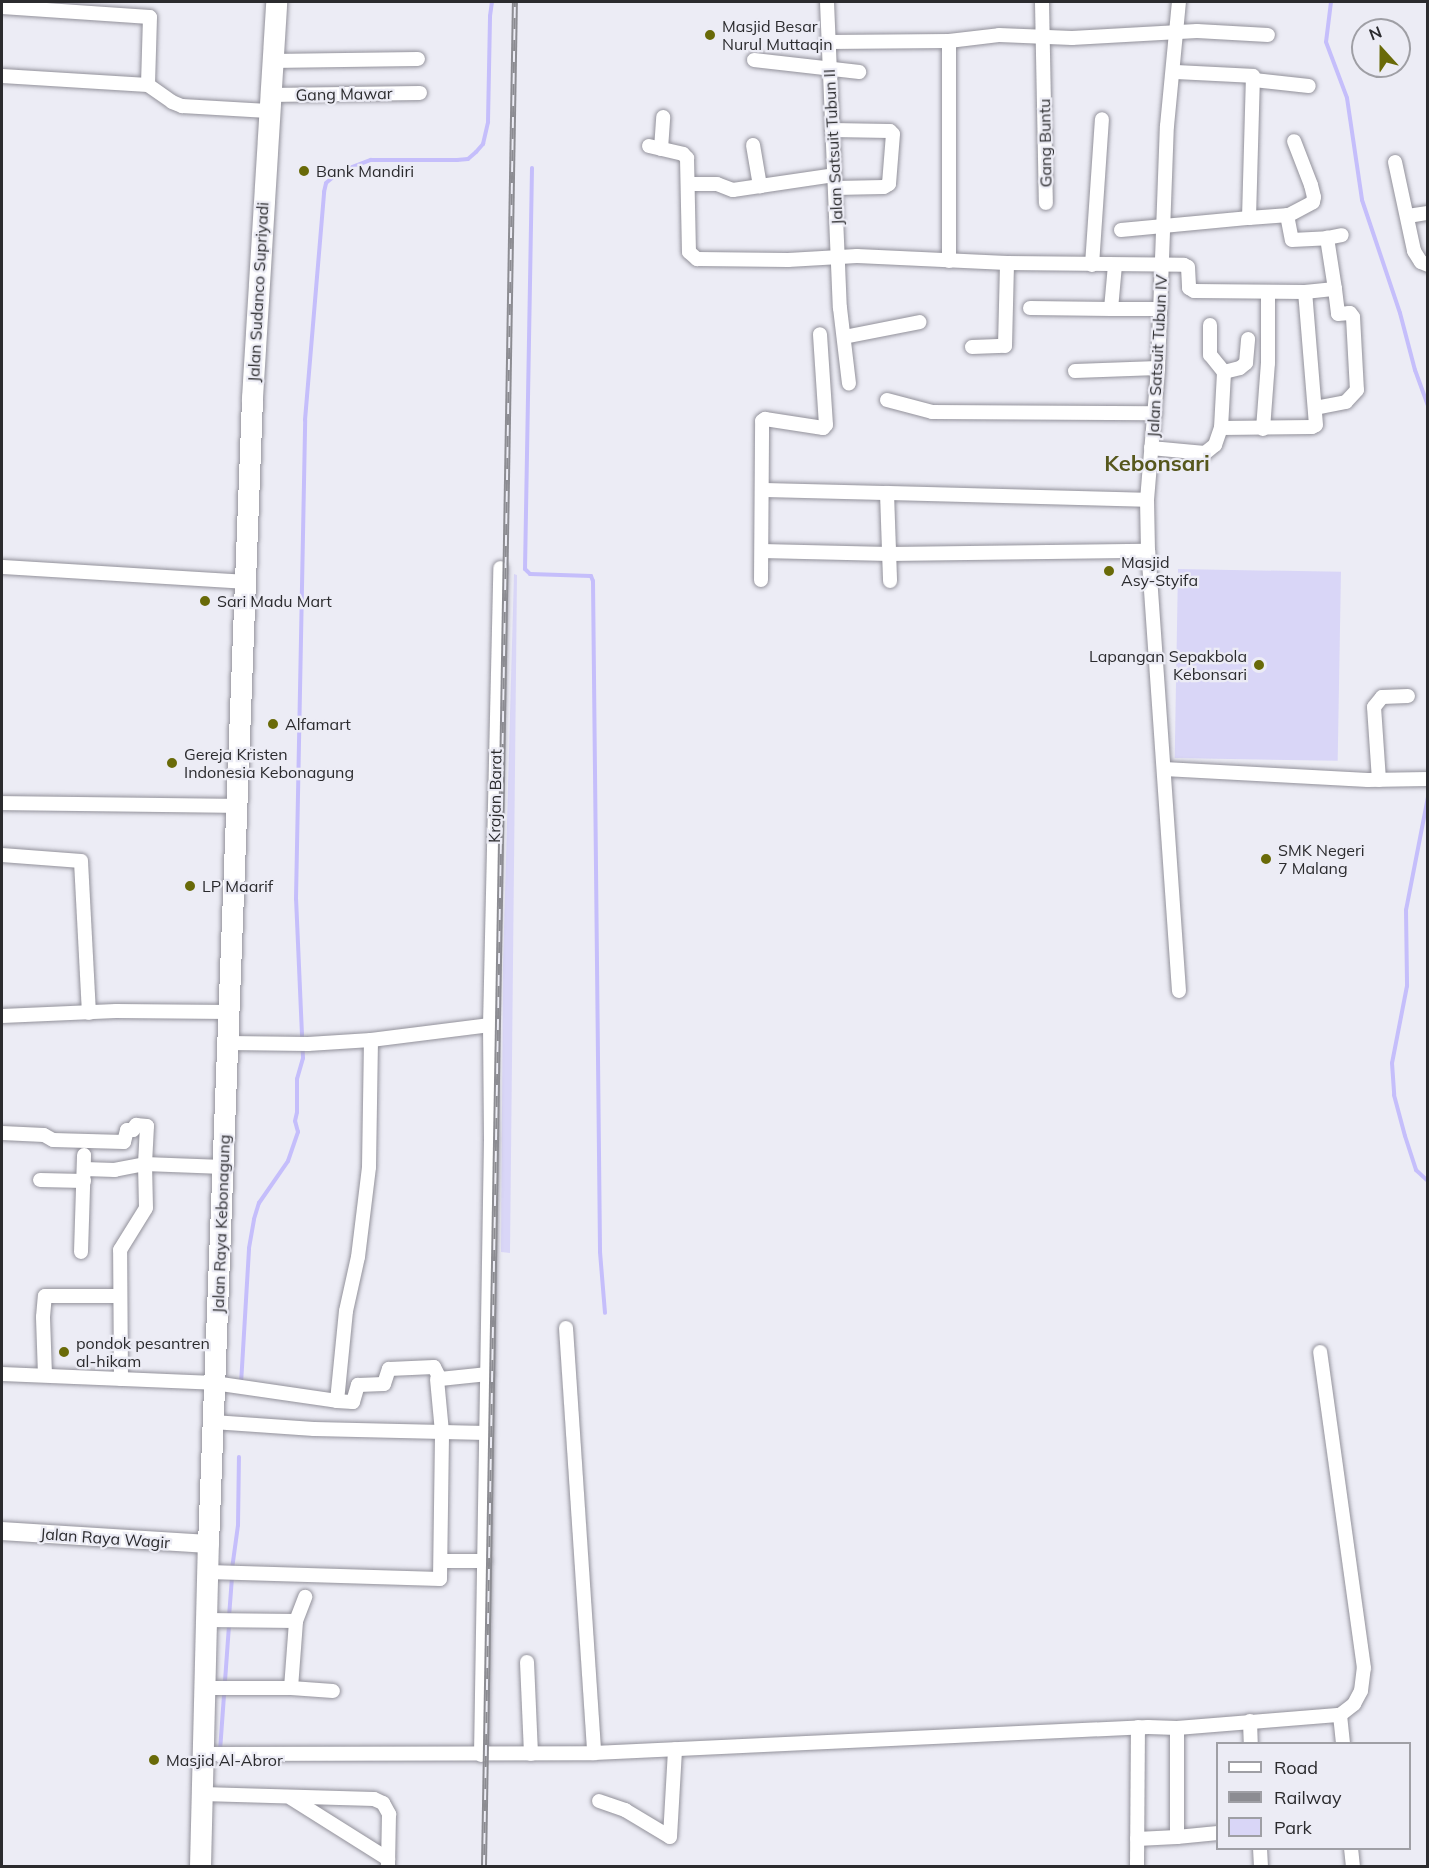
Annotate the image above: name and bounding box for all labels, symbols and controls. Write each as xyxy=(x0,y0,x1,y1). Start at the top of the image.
place label: Masjid Besar Nurul Muttaqin xyxy=(722,16,833,54)
north arrow xyxy=(1351,18,1411,78)
text: N xyxy=(1366,22,1384,45)
marker: Masjid Besar Nurul Muttaqin xyxy=(703,28,717,42)
street label: Jalan Satsuit Tubun II xyxy=(819,69,847,225)
street label: Gang Mawar xyxy=(295,84,393,104)
street label: Gang Buntu xyxy=(1035,98,1055,188)
place label: Bank Mandiri xyxy=(316,161,414,181)
marker: Bank Mandiri xyxy=(297,164,311,178)
street label: Jalan Sudanco Supriyadi xyxy=(244,201,272,383)
street label: Jalan Satsuit Tubun IV xyxy=(1143,274,1171,438)
district label: Kebonsari xyxy=(1104,451,1210,477)
place label: Masjid Asy-Styifa xyxy=(1121,552,1198,590)
marker: Masjid Asy-Styifa xyxy=(1102,564,1116,578)
place label: Sari Madu Mart xyxy=(217,591,332,611)
marker: Sari Madu Mart xyxy=(198,594,212,608)
place label: Lapangan Sepakbola Kebonsari xyxy=(1089,646,1247,684)
marker: Lapangan Sepakbola Kebonsari xyxy=(1252,658,1266,672)
place label: Alfamart xyxy=(285,714,351,734)
marker: Alfamart xyxy=(266,717,280,731)
place label: Gereja Kristen Indonesia Kebonagung xyxy=(184,744,354,782)
street label: Krajan Barat xyxy=(485,749,505,843)
marker: Gereja Kristen Indonesia Kebonagung xyxy=(165,756,179,770)
place label: SMK Negeri 7 Malang xyxy=(1278,840,1365,878)
marker: SMK Negeri 7 Malang xyxy=(1259,852,1273,866)
place label: LP Maarif xyxy=(202,876,273,896)
marker: LP Maarif xyxy=(183,879,197,893)
street label: Jalan Raya Kebonagung xyxy=(208,1134,234,1314)
place label: pondok pesantren al-hikam xyxy=(76,1333,210,1371)
marker: pondok pesantren al-hikam xyxy=(57,1345,71,1359)
street label: Jalan Raya Wagir xyxy=(39,1524,171,1552)
legend xyxy=(1216,1742,1411,1850)
place label: Masjid Al-Abror xyxy=(166,1750,283,1770)
marker: Masjid Al-Abror xyxy=(147,1753,161,1767)
text: Road xyxy=(1274,1756,1318,1779)
text: Railway xyxy=(1274,1786,1342,1809)
text: Park xyxy=(1274,1816,1312,1839)

